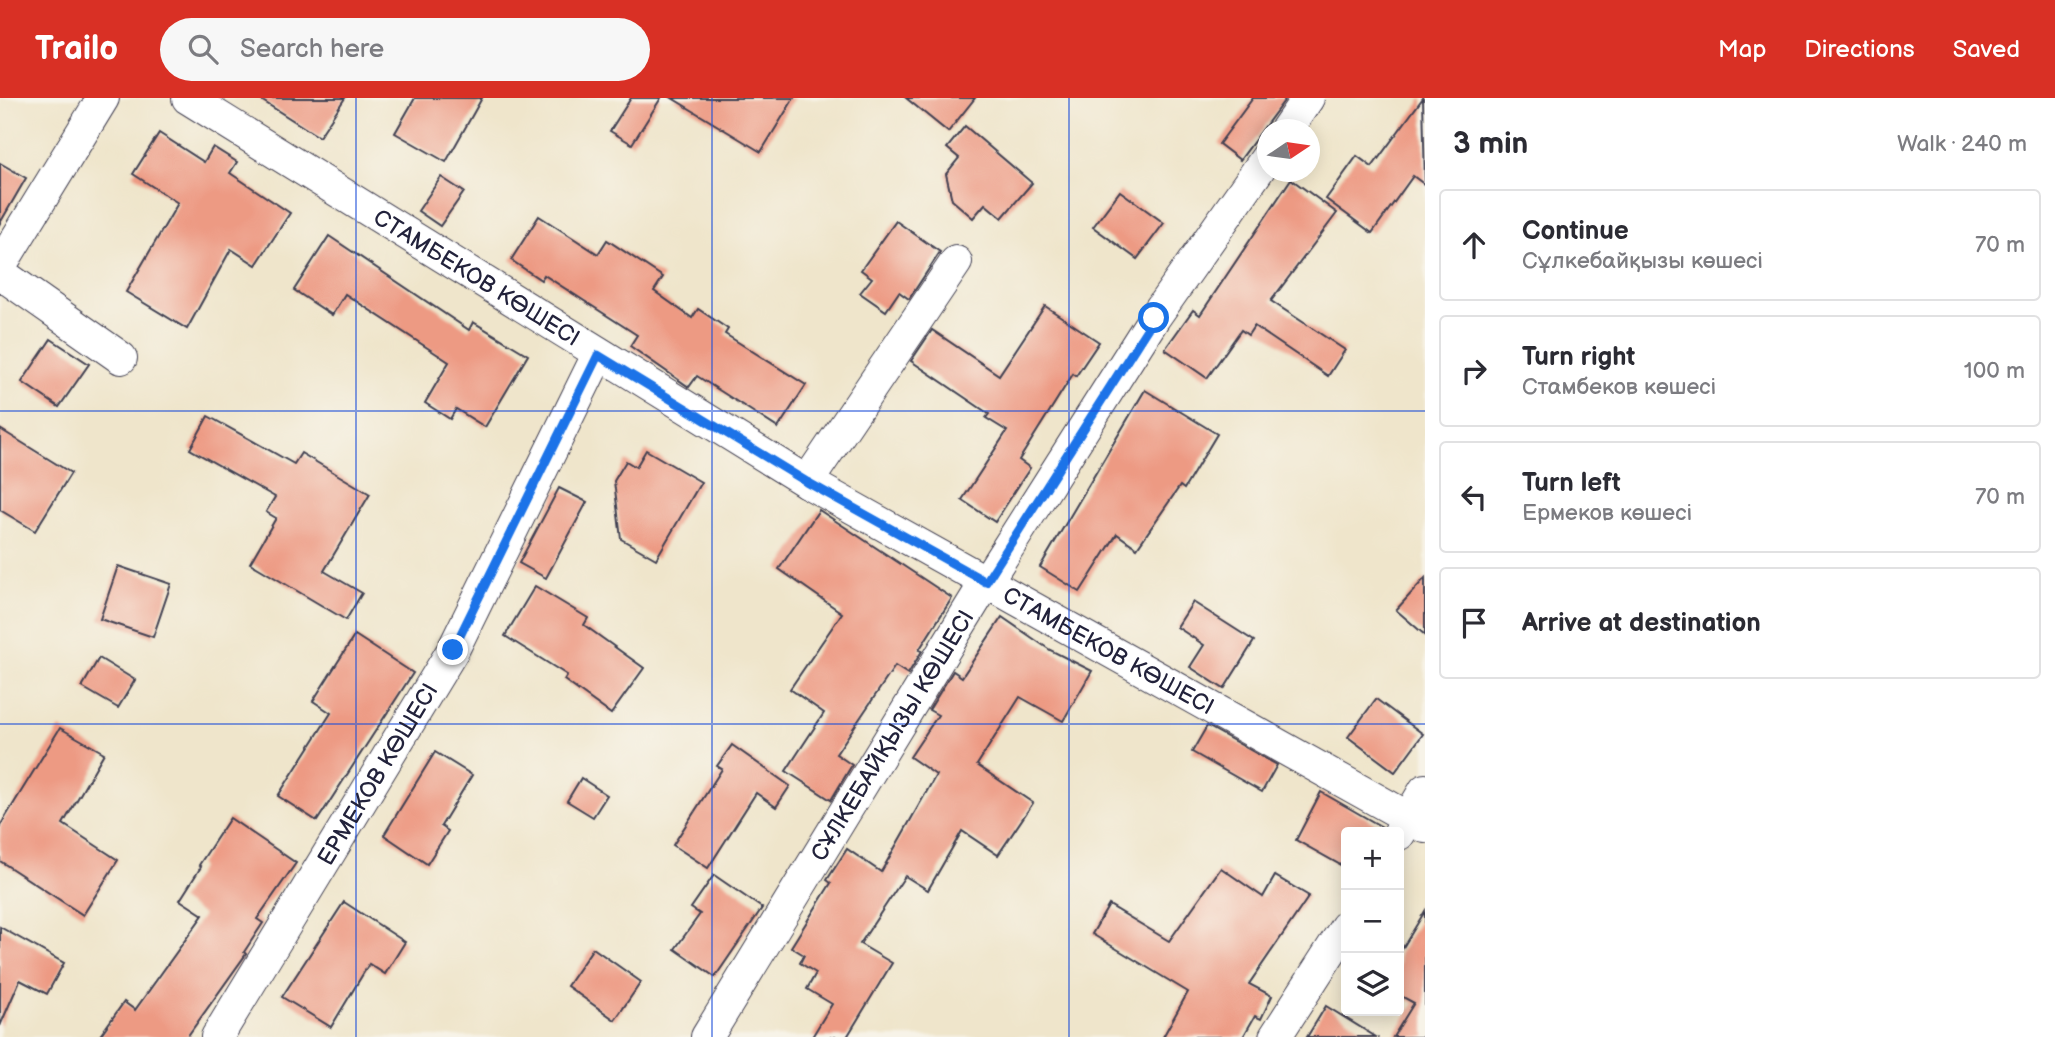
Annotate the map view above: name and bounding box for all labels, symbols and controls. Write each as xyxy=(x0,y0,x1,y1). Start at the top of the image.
search box xyxy=(160,18,650,81)
text: Trailo xyxy=(35,29,118,69)
icon: search xyxy=(184,30,222,68)
text: Search here xyxy=(240,34,384,65)
text: Map xyxy=(1718,35,1766,64)
text: Directions xyxy=(1804,35,1915,64)
text: Saved xyxy=(1953,35,2020,64)
north arrow xyxy=(1257,119,1320,182)
text: 3 min xyxy=(1453,126,1528,162)
text: Walk · 240 m xyxy=(1897,130,2027,158)
street label: СТАМБЕКОВ КӨШЕСІ xyxy=(368,204,585,353)
text: Continue xyxy=(1522,216,1629,247)
icon: ahead xyxy=(1455,226,1493,264)
text: 70 m xyxy=(1975,231,2025,259)
text: Сұлкебайқызы көшесі xyxy=(1522,247,1763,275)
route start xyxy=(1138,302,1169,333)
text: Turn right xyxy=(1522,342,1635,373)
icon: right xyxy=(1455,352,1493,390)
text: 100 m xyxy=(1964,357,2025,385)
text: Стамбеков көшесі xyxy=(1522,373,1716,401)
text: Turn left xyxy=(1522,468,1621,499)
icon: left xyxy=(1455,478,1493,516)
text: 70 m xyxy=(1975,483,2025,511)
text: Ермеков көшесі xyxy=(1522,499,1692,527)
street label: СТАМБЕКОВ КӨШЕСІ xyxy=(998,581,1219,721)
icon: arrive xyxy=(1455,604,1493,642)
street label: СҰЛКЕБАЙҚЫЗЫ КӨШЕСІ xyxy=(805,605,980,866)
text: Arrive at destination xyxy=(1522,608,1761,639)
route end xyxy=(437,634,468,665)
street label: ЕРМЕКОВ КӨШЕСІ xyxy=(312,678,444,871)
map controls xyxy=(1341,827,1404,1016)
button: + xyxy=(1341,827,1404,890)
button: − xyxy=(1341,890,1404,953)
button: layers xyxy=(1341,953,1404,1016)

